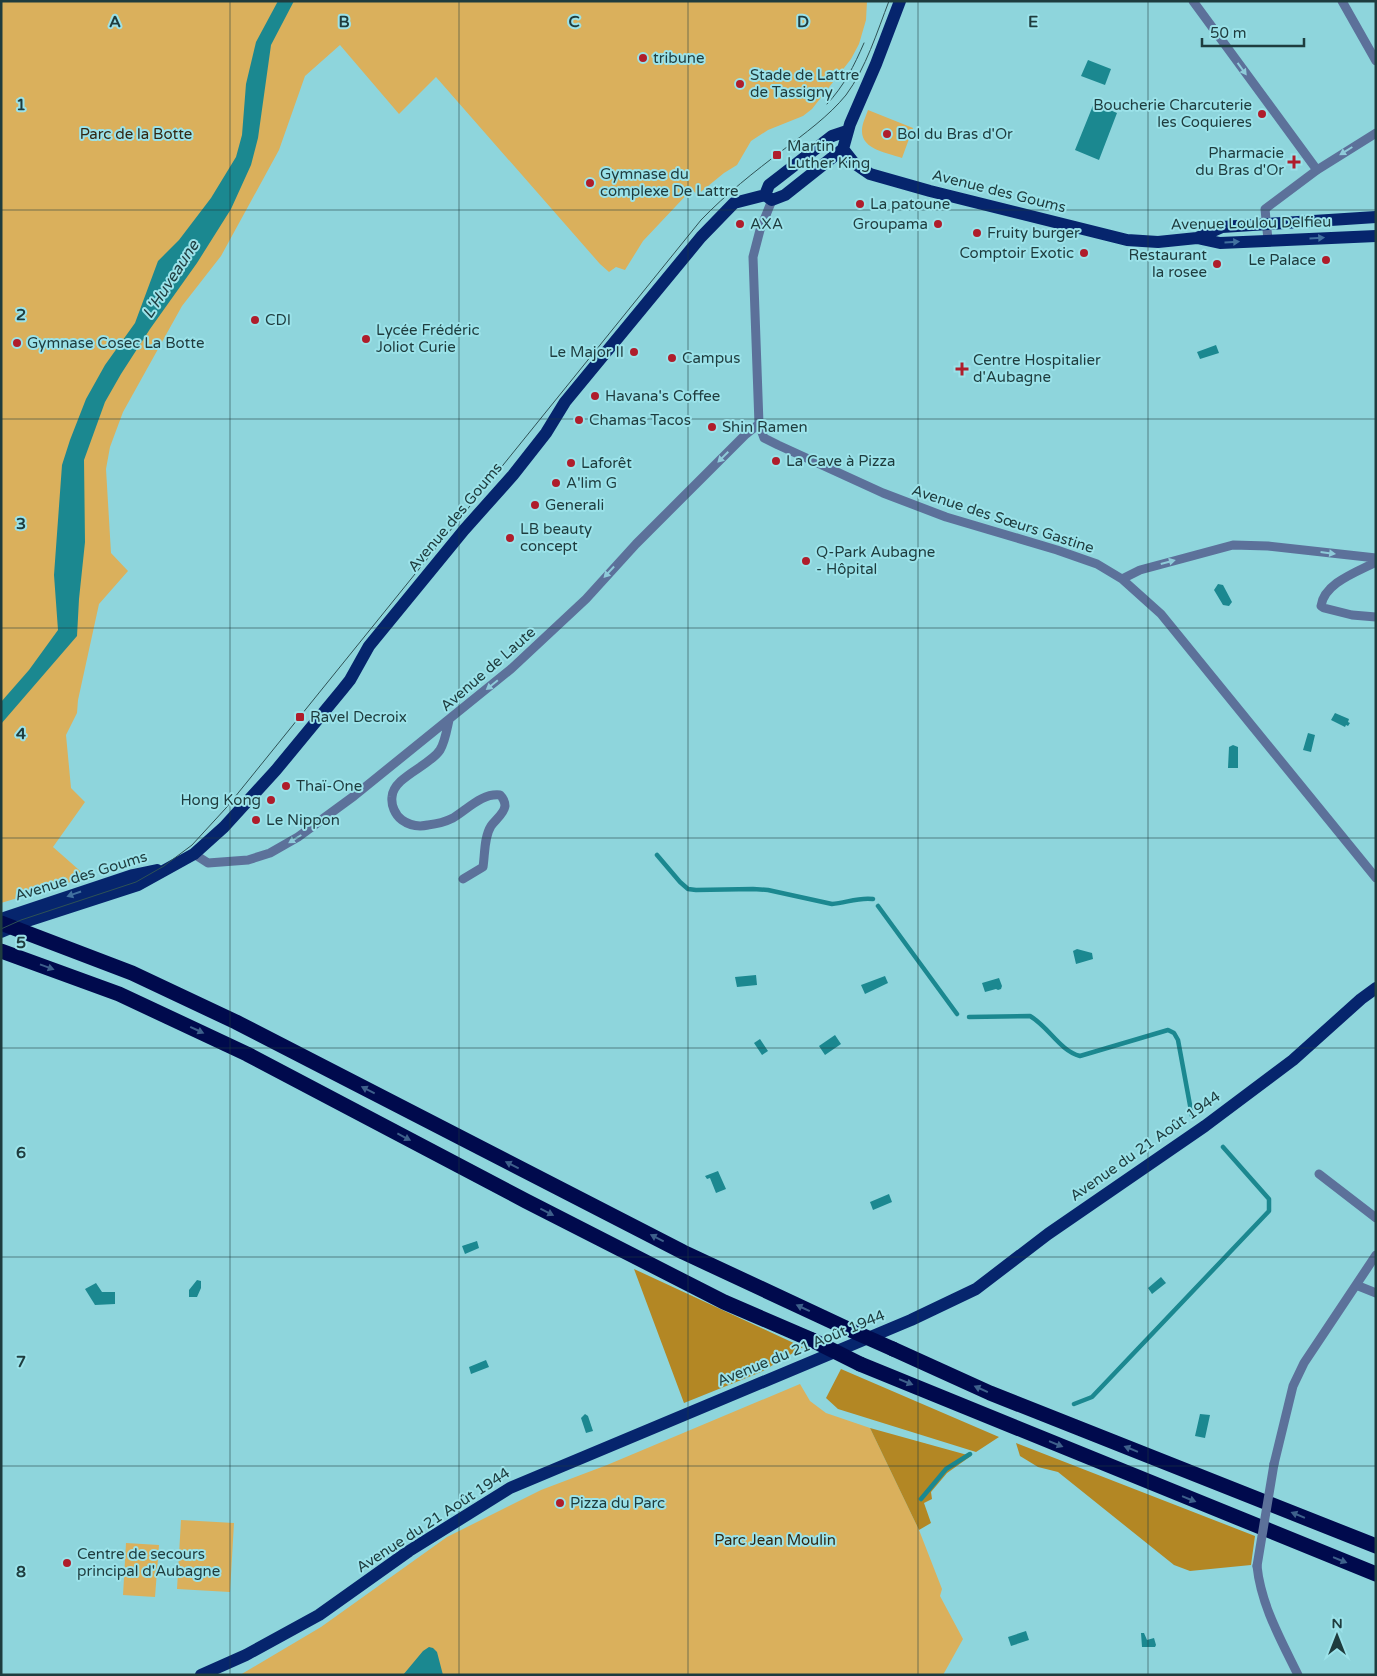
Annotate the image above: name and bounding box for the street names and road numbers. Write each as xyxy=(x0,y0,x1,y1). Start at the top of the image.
street label: Avenue des Goums xyxy=(930,166,1068,216)
street label: Avenue Loulou Delfieu xyxy=(1170,213,1332,233)
street label: Avenue des Goums xyxy=(404,459,506,575)
street label: Avenue des Sœurs Gastine xyxy=(910,481,1096,557)
street label: Avenue de Laute xyxy=(437,623,539,715)
street label: Avenue des Goums xyxy=(13,847,149,905)
street label: Avenue du 21 Août 1944 xyxy=(1066,1087,1224,1205)
street label: Avenue du 21 Août 1944 xyxy=(714,1306,888,1390)
street label: Avenue du 21 Août 1944 xyxy=(353,1464,513,1576)

